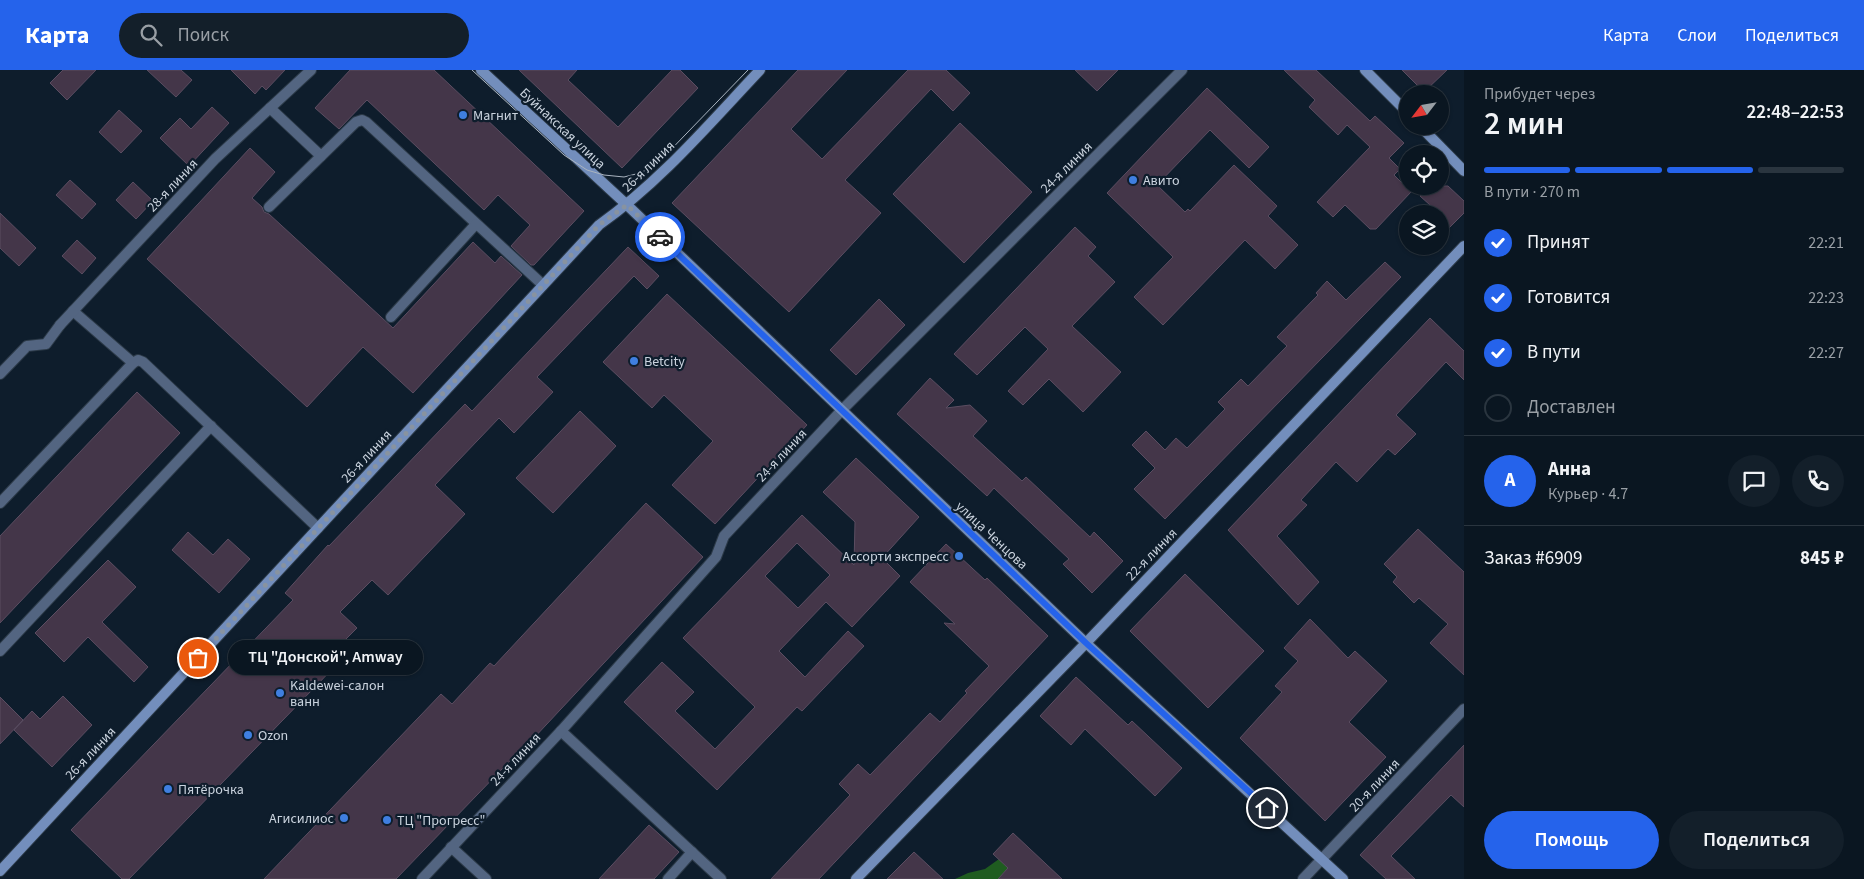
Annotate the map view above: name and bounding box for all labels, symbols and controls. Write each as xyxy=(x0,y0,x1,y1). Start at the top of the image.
search box xyxy=(119,13,469,58)
text: Карта xyxy=(25,18,89,53)
icon: search xyxy=(137,21,165,49)
text: Поиск xyxy=(177,22,229,49)
text: Карта xyxy=(1603,23,1649,48)
text: Слои xyxy=(1677,23,1717,48)
text: Поделиться xyxy=(1745,23,1839,48)
text: Прибудет через xyxy=(1484,83,1595,105)
street label: Буйнакская улица xyxy=(515,84,610,174)
north arrow xyxy=(1399,85,1449,135)
map controls xyxy=(1399,85,1449,255)
text: 22:48–22:53 xyxy=(1746,99,1844,126)
text: 2 мин xyxy=(1484,101,1564,147)
place label: Магнит xyxy=(473,106,519,126)
marker: Магнит xyxy=(457,109,469,121)
street label: 26-я линия xyxy=(618,136,680,197)
street label: 24-я линия xyxy=(1036,137,1097,198)
button: locate xyxy=(1399,145,1449,195)
street label: 28-я линия xyxy=(143,155,203,217)
place label: Авито xyxy=(1143,171,1179,191)
marker: Авито xyxy=(1127,174,1139,186)
text: В пути · 270 m xyxy=(1484,181,1580,203)
button: layers xyxy=(1399,205,1449,255)
courier xyxy=(635,212,685,262)
icon: car xyxy=(646,223,674,251)
icon: check xyxy=(1484,229,1512,257)
text: Принят xyxy=(1527,229,1590,256)
text: 22:21 xyxy=(1808,232,1844,254)
icon: check xyxy=(1484,284,1512,312)
text: Готовится xyxy=(1527,284,1610,311)
text: 22:23 xyxy=(1808,287,1844,309)
icon: check xyxy=(1484,339,1512,367)
text: В пути xyxy=(1527,339,1581,366)
text: 22:27 xyxy=(1808,342,1844,364)
place label: Betcity xyxy=(644,352,685,372)
marker: Betcity xyxy=(628,355,640,367)
text: Доставлен xyxy=(1527,394,1616,421)
street label: 24-я линия xyxy=(752,425,812,487)
street label: 26-я линия xyxy=(337,426,397,488)
button: chat xyxy=(1728,455,1780,507)
button: phone xyxy=(1792,455,1844,507)
text: Анна xyxy=(1548,456,1591,483)
text: А xyxy=(1505,467,1515,494)
text: Курьер · 4.7 xyxy=(1548,483,1628,505)
street label: улица Ченцова xyxy=(951,497,1032,575)
street label: 22-я линия xyxy=(1121,524,1182,586)
text: Заказ #6909 xyxy=(1484,545,1583,572)
text: 845 ₽ xyxy=(1800,545,1844,572)
place label: Ассорти экспресс xyxy=(843,547,950,567)
marker: Ассорти экспресс xyxy=(953,550,965,562)
pin xyxy=(177,637,219,679)
callout: ТЦ "Донской", Amway xyxy=(228,640,423,676)
icon: bag xyxy=(184,644,212,672)
text: ТЦ "Донской", Amway xyxy=(248,646,403,668)
place label: Kaldewei-салон ванн xyxy=(290,676,384,712)
marker: Kaldewei-салон ванн xyxy=(274,687,286,699)
street label: 26-я линия xyxy=(61,723,121,785)
place label: Ozon xyxy=(258,726,288,746)
marker: Ozon xyxy=(242,729,254,741)
street label: 24-я линия xyxy=(486,729,546,791)
street label: 20-я линия xyxy=(1345,755,1405,817)
place label: Пятёрочка xyxy=(178,780,244,800)
marker: Пятёрочка xyxy=(162,783,174,795)
pin xyxy=(1246,787,1288,829)
icon: home xyxy=(1253,794,1281,822)
place label: Агисилиос xyxy=(269,809,335,829)
place label: ТЦ "Прогресс" xyxy=(397,811,486,831)
button: Помощь xyxy=(1484,811,1659,869)
button: Поделиться xyxy=(1669,811,1844,869)
marker: Агисилиос xyxy=(338,812,350,824)
marker: ТЦ "Прогресс" xyxy=(381,814,393,826)

